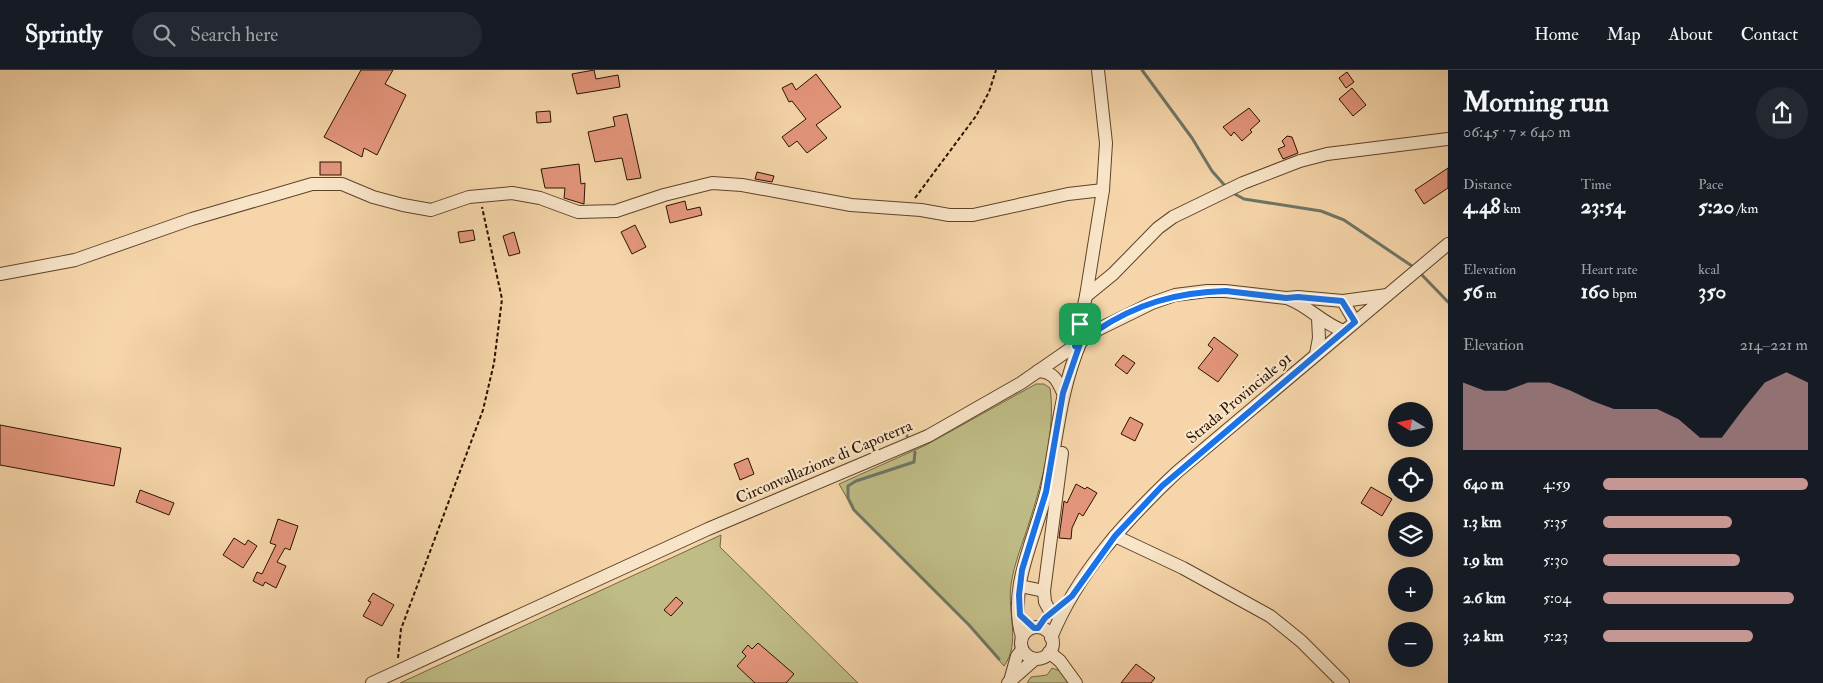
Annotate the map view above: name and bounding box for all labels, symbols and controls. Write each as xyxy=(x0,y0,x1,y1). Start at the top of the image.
search box xyxy=(132,12,482,57)
text: Sprintly xyxy=(25,19,102,50)
icon: search xyxy=(150,21,178,49)
text: Search here xyxy=(190,23,278,47)
text: Home xyxy=(1534,23,1579,46)
text: Map xyxy=(1607,23,1641,46)
text: About xyxy=(1669,23,1713,46)
text: Contact xyxy=(1741,23,1798,46)
text: Morning run xyxy=(1463,85,1609,120)
button: share xyxy=(1756,87,1808,139)
text: 06:45 · 7 × 640 m xyxy=(1463,122,1571,142)
text: Distance xyxy=(1463,176,1512,193)
text: Time xyxy=(1581,176,1611,193)
text: Pace xyxy=(1698,176,1723,193)
text: 4.48 xyxy=(1463,193,1500,220)
text: 23:54 xyxy=(1581,193,1625,220)
text: 5:20 xyxy=(1698,193,1734,220)
text: km xyxy=(1500,200,1521,217)
text: /km xyxy=(1734,200,1758,217)
text: Elevation xyxy=(1463,261,1516,278)
text: Heart rate xyxy=(1581,261,1638,278)
text: kcal xyxy=(1698,261,1720,278)
text: 56 xyxy=(1463,278,1483,305)
text: 160 xyxy=(1581,278,1609,305)
text: 350 xyxy=(1698,278,1726,305)
text: m xyxy=(1483,285,1497,302)
text: bpm xyxy=(1609,285,1637,302)
pin xyxy=(1059,303,1101,345)
icon: arrive xyxy=(1066,310,1094,338)
text: Elevation xyxy=(1463,335,1524,355)
text: 214–221 m xyxy=(1740,335,1808,355)
street label: Strada Provinciale 91 xyxy=(1182,348,1296,448)
north arrow xyxy=(1388,402,1432,448)
map controls xyxy=(1388,402,1433,667)
street label: Circonvallazione di Capoterra xyxy=(733,416,916,509)
button: locate xyxy=(1388,457,1433,502)
text: 640 m xyxy=(1463,474,1504,494)
text: 4:59 xyxy=(1543,474,1571,494)
button: layers xyxy=(1388,512,1433,557)
text: 1.3 km xyxy=(1463,512,1501,532)
text: 5:35 xyxy=(1543,512,1567,532)
text: 1.9 km xyxy=(1463,550,1503,570)
text: 5:30 xyxy=(1543,550,1568,570)
button: + xyxy=(1388,567,1433,612)
text: 2.6 km xyxy=(1463,588,1506,608)
text: 5:04 xyxy=(1543,588,1571,608)
button: − xyxy=(1388,622,1433,667)
text: 3.2 km xyxy=(1463,626,1504,646)
text: 5:23 xyxy=(1543,626,1568,646)

